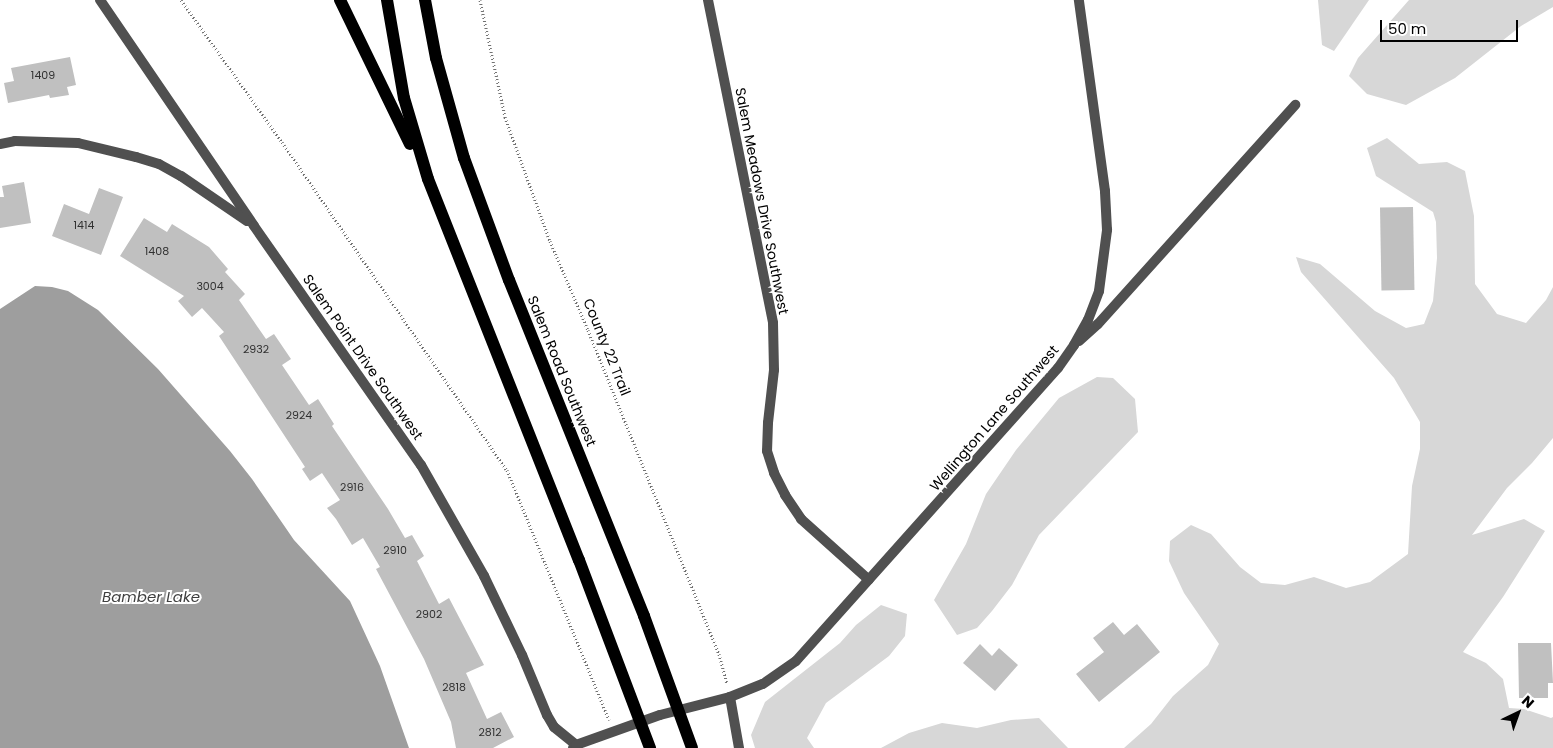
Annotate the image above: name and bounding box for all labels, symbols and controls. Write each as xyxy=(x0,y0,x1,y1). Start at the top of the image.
scale bar xyxy=(1383,10,1520,42)
text: 50 m xyxy=(1388,18,1426,39)
house number: 1409 xyxy=(31,68,55,82)
street label: Salem Meadows Drive Southwest xyxy=(732,86,792,316)
house number: 1414 xyxy=(74,218,94,232)
house number: 1408 xyxy=(145,244,169,258)
street label: Salem Point Drive Southwest xyxy=(299,271,427,443)
house number: 3004 xyxy=(196,279,224,293)
street label: Salem Road Southwest xyxy=(524,293,600,449)
street label: County 22 Trail xyxy=(580,296,634,398)
house number: 2932 xyxy=(243,342,269,356)
street label: Wellington Lane Southwest xyxy=(926,342,1062,494)
house number: 2924 xyxy=(286,408,312,422)
house number: 2916 xyxy=(340,480,364,494)
house number: 2910 xyxy=(383,543,407,557)
water label: Bamber Lake xyxy=(102,588,200,606)
house number: 2902 xyxy=(416,607,442,621)
house number: 2818 xyxy=(442,680,466,694)
north arrow xyxy=(1493,688,1543,738)
text: N xyxy=(1517,691,1539,713)
house number: 2812 xyxy=(478,725,502,739)

